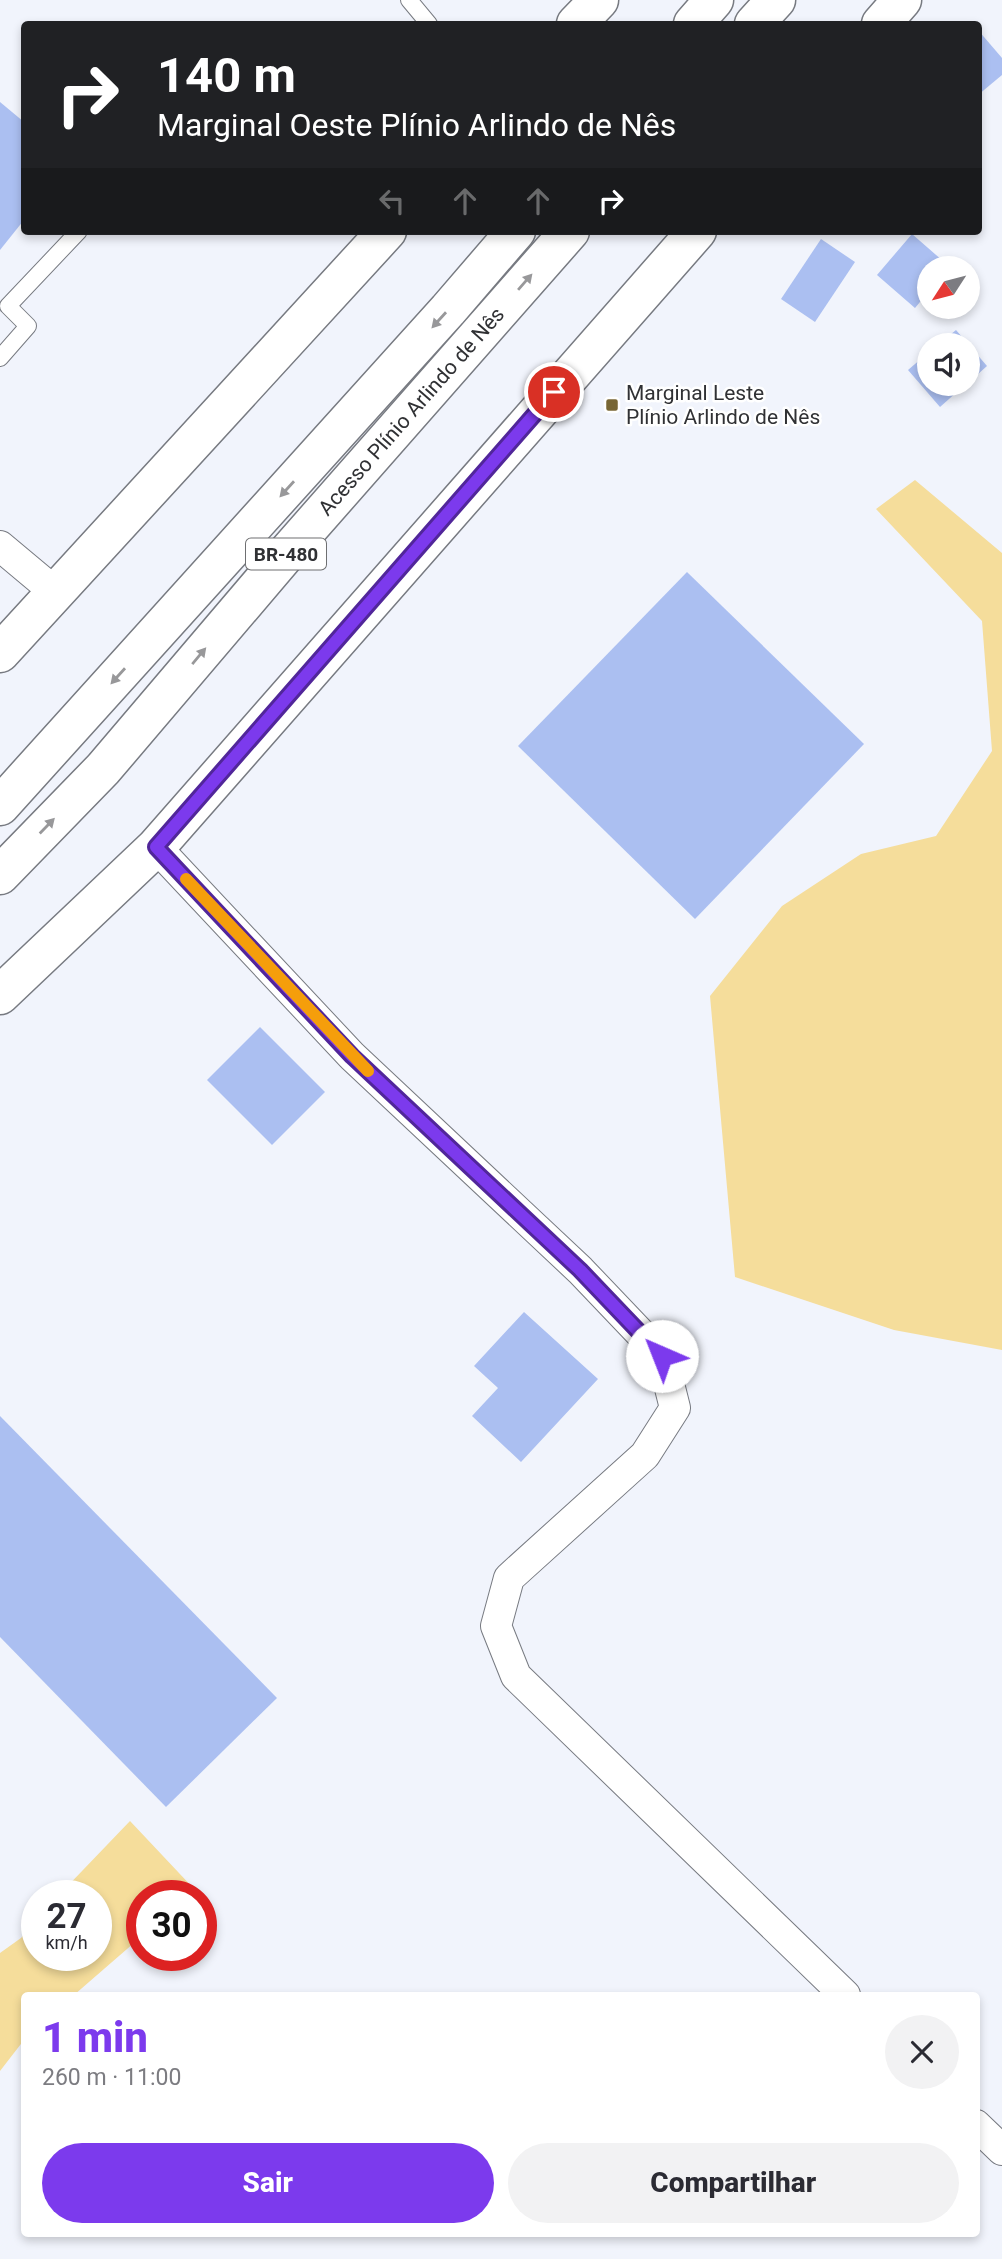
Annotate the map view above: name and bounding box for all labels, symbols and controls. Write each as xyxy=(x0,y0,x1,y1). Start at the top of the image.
text: 140 m xyxy=(157,47,296,104)
icon: right xyxy=(42,49,133,140)
text: Marginal Oeste Plínio Arlindo de Nês xyxy=(157,106,676,144)
icon: left xyxy=(373,182,411,220)
icon: ahead xyxy=(446,182,484,220)
icon: ahead xyxy=(519,182,557,220)
icon: right xyxy=(592,182,630,220)
north arrow xyxy=(917,256,980,318)
map controls xyxy=(917,256,980,396)
one-way arrow xyxy=(517,274,533,291)
street label: Acesso Plínio Arlindo de Nês xyxy=(314,302,509,520)
one-way arrow xyxy=(431,311,447,329)
button: sound xyxy=(917,333,980,396)
pin xyxy=(524,362,584,422)
icon: arrive xyxy=(535,373,573,411)
place label: Marginal Leste Plínio Arlindo de Nês xyxy=(626,381,820,429)
marker: Marginal Leste Plínio Arlindo de Nês xyxy=(604,397,620,413)
one-way arrow xyxy=(279,480,295,498)
road number: BR-480 xyxy=(246,538,326,569)
one-way arrow xyxy=(191,648,206,666)
one-way arrow xyxy=(110,667,126,685)
one-way arrow xyxy=(39,818,55,835)
position arrow xyxy=(625,1319,699,1393)
speed limit sign: 30 xyxy=(126,1880,217,1971)
text: 27 xyxy=(46,1896,87,1937)
text: km/h xyxy=(45,1932,88,1953)
text: 1 min xyxy=(42,2013,148,2062)
button: close xyxy=(885,2015,959,2089)
text: 260 m · 11:00 xyxy=(42,2064,181,2091)
button: Sair xyxy=(42,2143,494,2223)
button: Compartilhar xyxy=(508,2143,959,2223)

